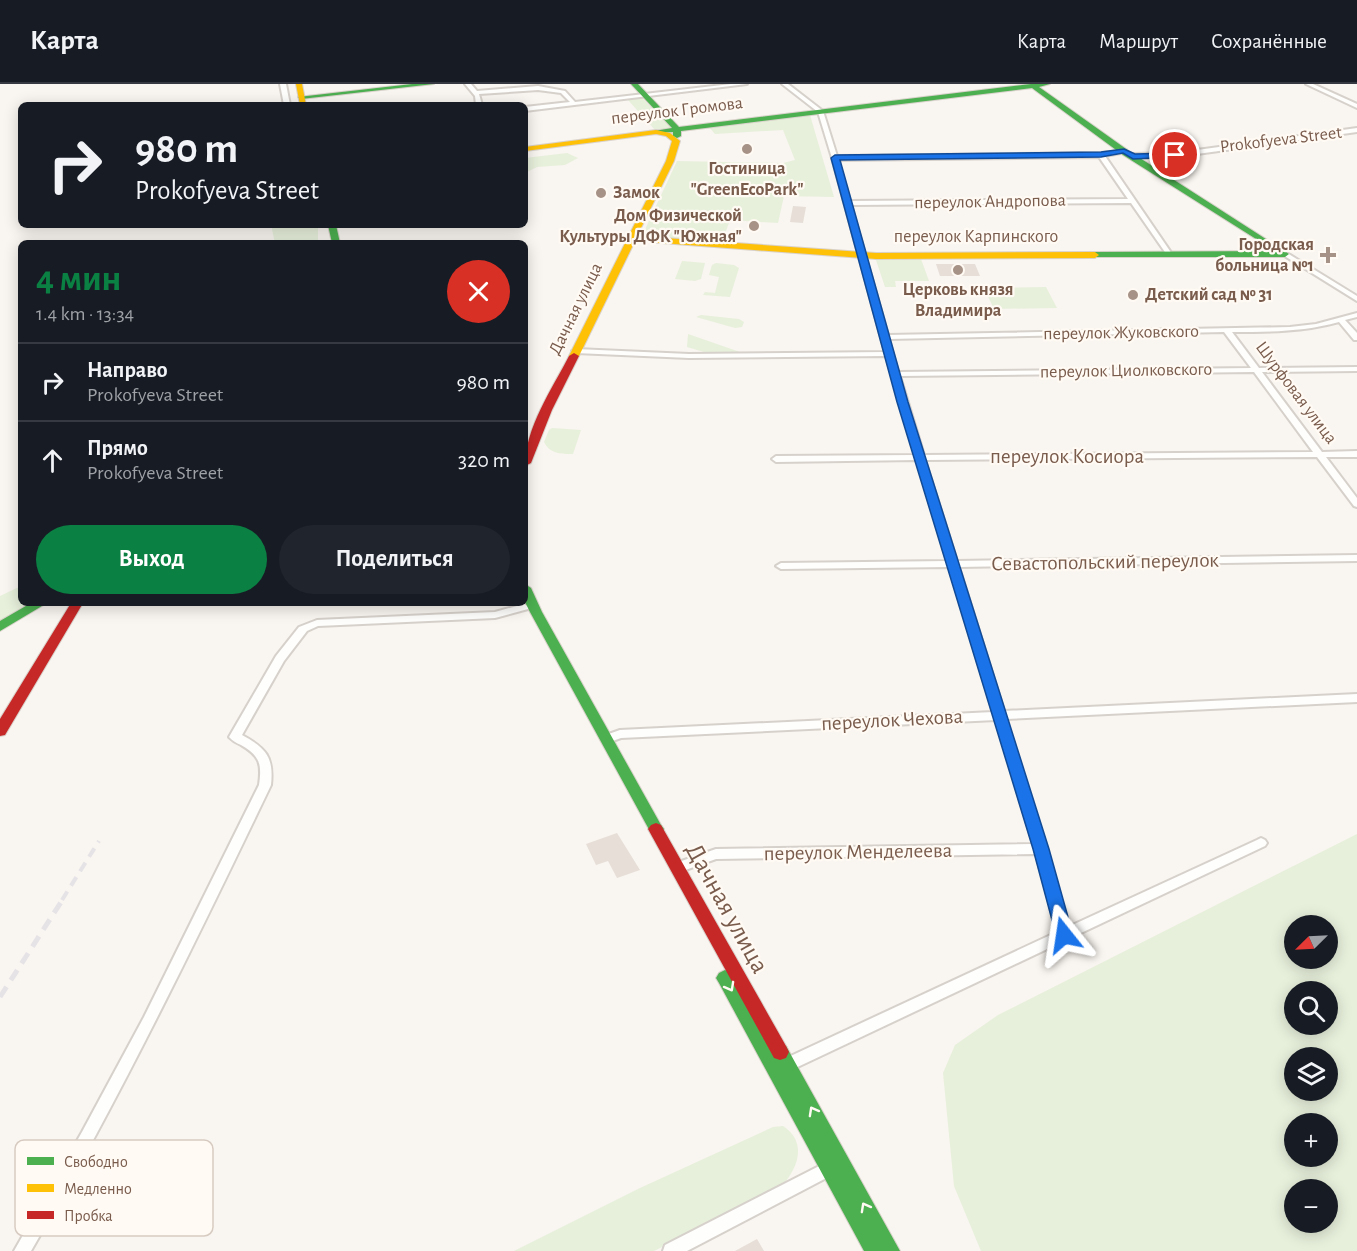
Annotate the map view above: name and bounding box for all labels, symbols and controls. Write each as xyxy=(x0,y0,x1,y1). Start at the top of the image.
text: Карта xyxy=(30,27,99,55)
text: Карта xyxy=(1017,31,1066,52)
text: Маршрут xyxy=(1099,31,1178,52)
text: Сохранённые xyxy=(1211,31,1327,52)
street label: переулок Громова xyxy=(610,94,744,128)
street label: Prokofyeva Street xyxy=(1219,124,1343,156)
icon: right xyxy=(36,126,114,204)
text: 980 m xyxy=(135,128,238,170)
pin xyxy=(1149,129,1200,180)
icon: arrive xyxy=(1158,138,1191,171)
marker: Гостиница "GreenEcoPark" xyxy=(740,142,754,156)
place label: Гостиница "GreenEcoPark" xyxy=(690,160,804,199)
text: Prokofyeva Street xyxy=(135,177,319,204)
place label: Замок xyxy=(613,184,660,202)
marker: Замок xyxy=(594,186,608,200)
street label: переулок Андропова xyxy=(914,192,1066,212)
place label: Дом Физической Культуры ДФК "Южная" xyxy=(559,207,742,246)
marker: Дом Физической Культуры ДФК "Южная" xyxy=(747,219,761,233)
street label: переулок Карпинского xyxy=(894,228,1058,246)
place label: Городская больница №1 xyxy=(1215,236,1314,275)
marker: Городская больница №1 xyxy=(1319,246,1337,264)
button: close xyxy=(447,260,510,323)
street label: Дачная улица xyxy=(546,260,606,358)
text: 4 мин xyxy=(36,261,121,297)
marker: Церковь князя Владимира xyxy=(951,263,965,277)
place label: Церковь князя Владимира xyxy=(902,281,1014,320)
place label: Детский сад № 31 xyxy=(1145,286,1273,304)
marker: Детский сад № 31 xyxy=(1126,288,1140,302)
text: 1.4 km · 13:34 xyxy=(36,304,134,324)
street label: переулок Жуковского xyxy=(1043,323,1199,343)
street label: Шурфовая улица xyxy=(1252,338,1340,448)
text: Направо xyxy=(87,359,168,381)
street label: переулок Циолковского xyxy=(1040,360,1212,382)
icon: right xyxy=(36,366,69,399)
text: 980 m xyxy=(456,371,510,393)
text: Prokofyeva Street xyxy=(87,385,223,405)
text: Прямо xyxy=(87,437,148,459)
icon: ahead xyxy=(36,444,69,477)
street label: переулок Косиора xyxy=(990,446,1144,467)
text: 320 m xyxy=(458,449,510,471)
text: Prokofyeva Street xyxy=(87,463,223,483)
button: Выход xyxy=(36,525,267,594)
button: Поделиться xyxy=(279,525,510,594)
street label: Севастопольский переулок xyxy=(991,550,1219,574)
street label: переулок Чехова xyxy=(820,706,964,734)
street label: Дачная улица xyxy=(681,839,773,978)
street label: переулок Менделеева xyxy=(764,840,953,864)
position arrow xyxy=(1032,903,1096,967)
north arrow xyxy=(1284,915,1338,969)
map controls xyxy=(1284,915,1338,1233)
one-way arrow xyxy=(723,981,734,991)
button: search xyxy=(1284,981,1338,1035)
button: layers xyxy=(1284,1047,1338,1101)
one-way arrow xyxy=(809,1107,820,1118)
button: + xyxy=(1284,1113,1338,1167)
legend xyxy=(15,1140,213,1236)
text: Свободно xyxy=(64,1154,128,1170)
button: − xyxy=(1284,1179,1338,1233)
text: Медленно xyxy=(64,1181,132,1197)
one-way arrow xyxy=(861,1203,873,1213)
text: Пробка xyxy=(64,1208,113,1224)

